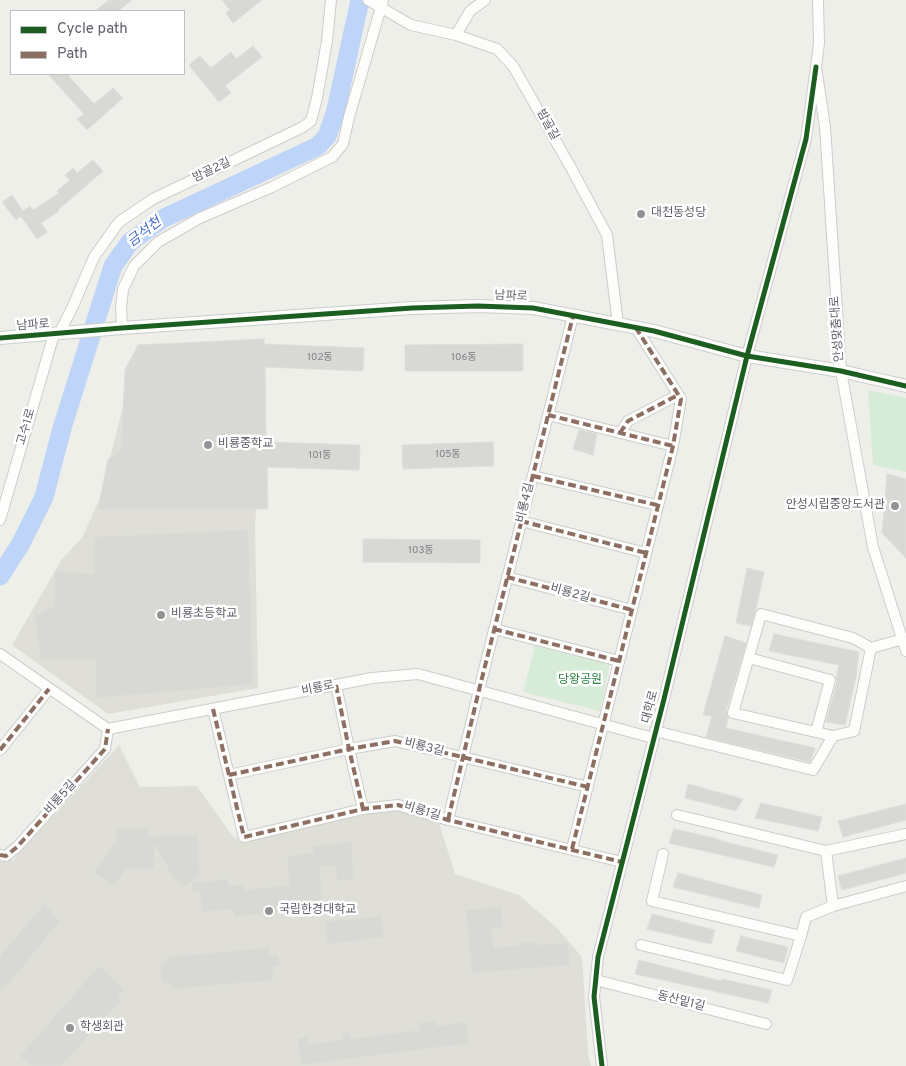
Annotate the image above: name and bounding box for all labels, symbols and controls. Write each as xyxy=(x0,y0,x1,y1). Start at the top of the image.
legend xyxy=(10,10,185,75)
text: Cycle path xyxy=(57,20,128,39)
text: Path xyxy=(57,45,88,64)
street label: 밤골길 xyxy=(533,107,561,143)
street label: 밤골2길 xyxy=(191,156,233,186)
place label: 대천동성당 xyxy=(651,207,706,221)
marker: 대천동성당 xyxy=(635,208,647,220)
water label: 금석천 xyxy=(125,214,165,252)
street label: 남파로 xyxy=(494,289,528,305)
street label: 안성맞춤대로 xyxy=(829,295,847,363)
street label: 남파로 xyxy=(16,318,50,334)
house number: 102동 xyxy=(307,352,333,364)
house number: 106동 xyxy=(451,352,477,364)
street label: 고수1로 xyxy=(15,407,39,447)
place label: 비룡중학교 xyxy=(218,438,273,452)
marker: 비룡중학교 xyxy=(202,439,214,451)
house number: 105동 xyxy=(435,449,461,461)
house number: 101동 xyxy=(308,450,332,462)
street label: 비룡4길 xyxy=(514,482,538,524)
place label: 안성시립중앙도서관 xyxy=(786,499,885,513)
marker: 안성시립중앙도서관 xyxy=(889,500,901,512)
house number: 103동 xyxy=(408,545,434,557)
street label: 비룡2길 xyxy=(549,582,591,606)
place label: 비룡초등학교 xyxy=(171,608,237,622)
marker: 비룡초등학교 xyxy=(155,609,167,621)
park label: 당왕공원 xyxy=(558,674,602,688)
street label: 비룡로 xyxy=(300,679,336,699)
street label: 대학로 xyxy=(640,689,662,725)
street label: 비룡3길 xyxy=(403,736,445,760)
street label: 비룡5길 xyxy=(42,778,80,818)
street label: 비룡1길 xyxy=(402,800,442,824)
place label: 국립한경대학교 xyxy=(279,904,356,918)
marker: 국립한경대학교 xyxy=(263,905,275,917)
street label: 동산밑1길 xyxy=(656,989,706,1015)
place label: 학생회관 xyxy=(80,1021,124,1035)
marker: 학생회관 xyxy=(64,1022,76,1034)

